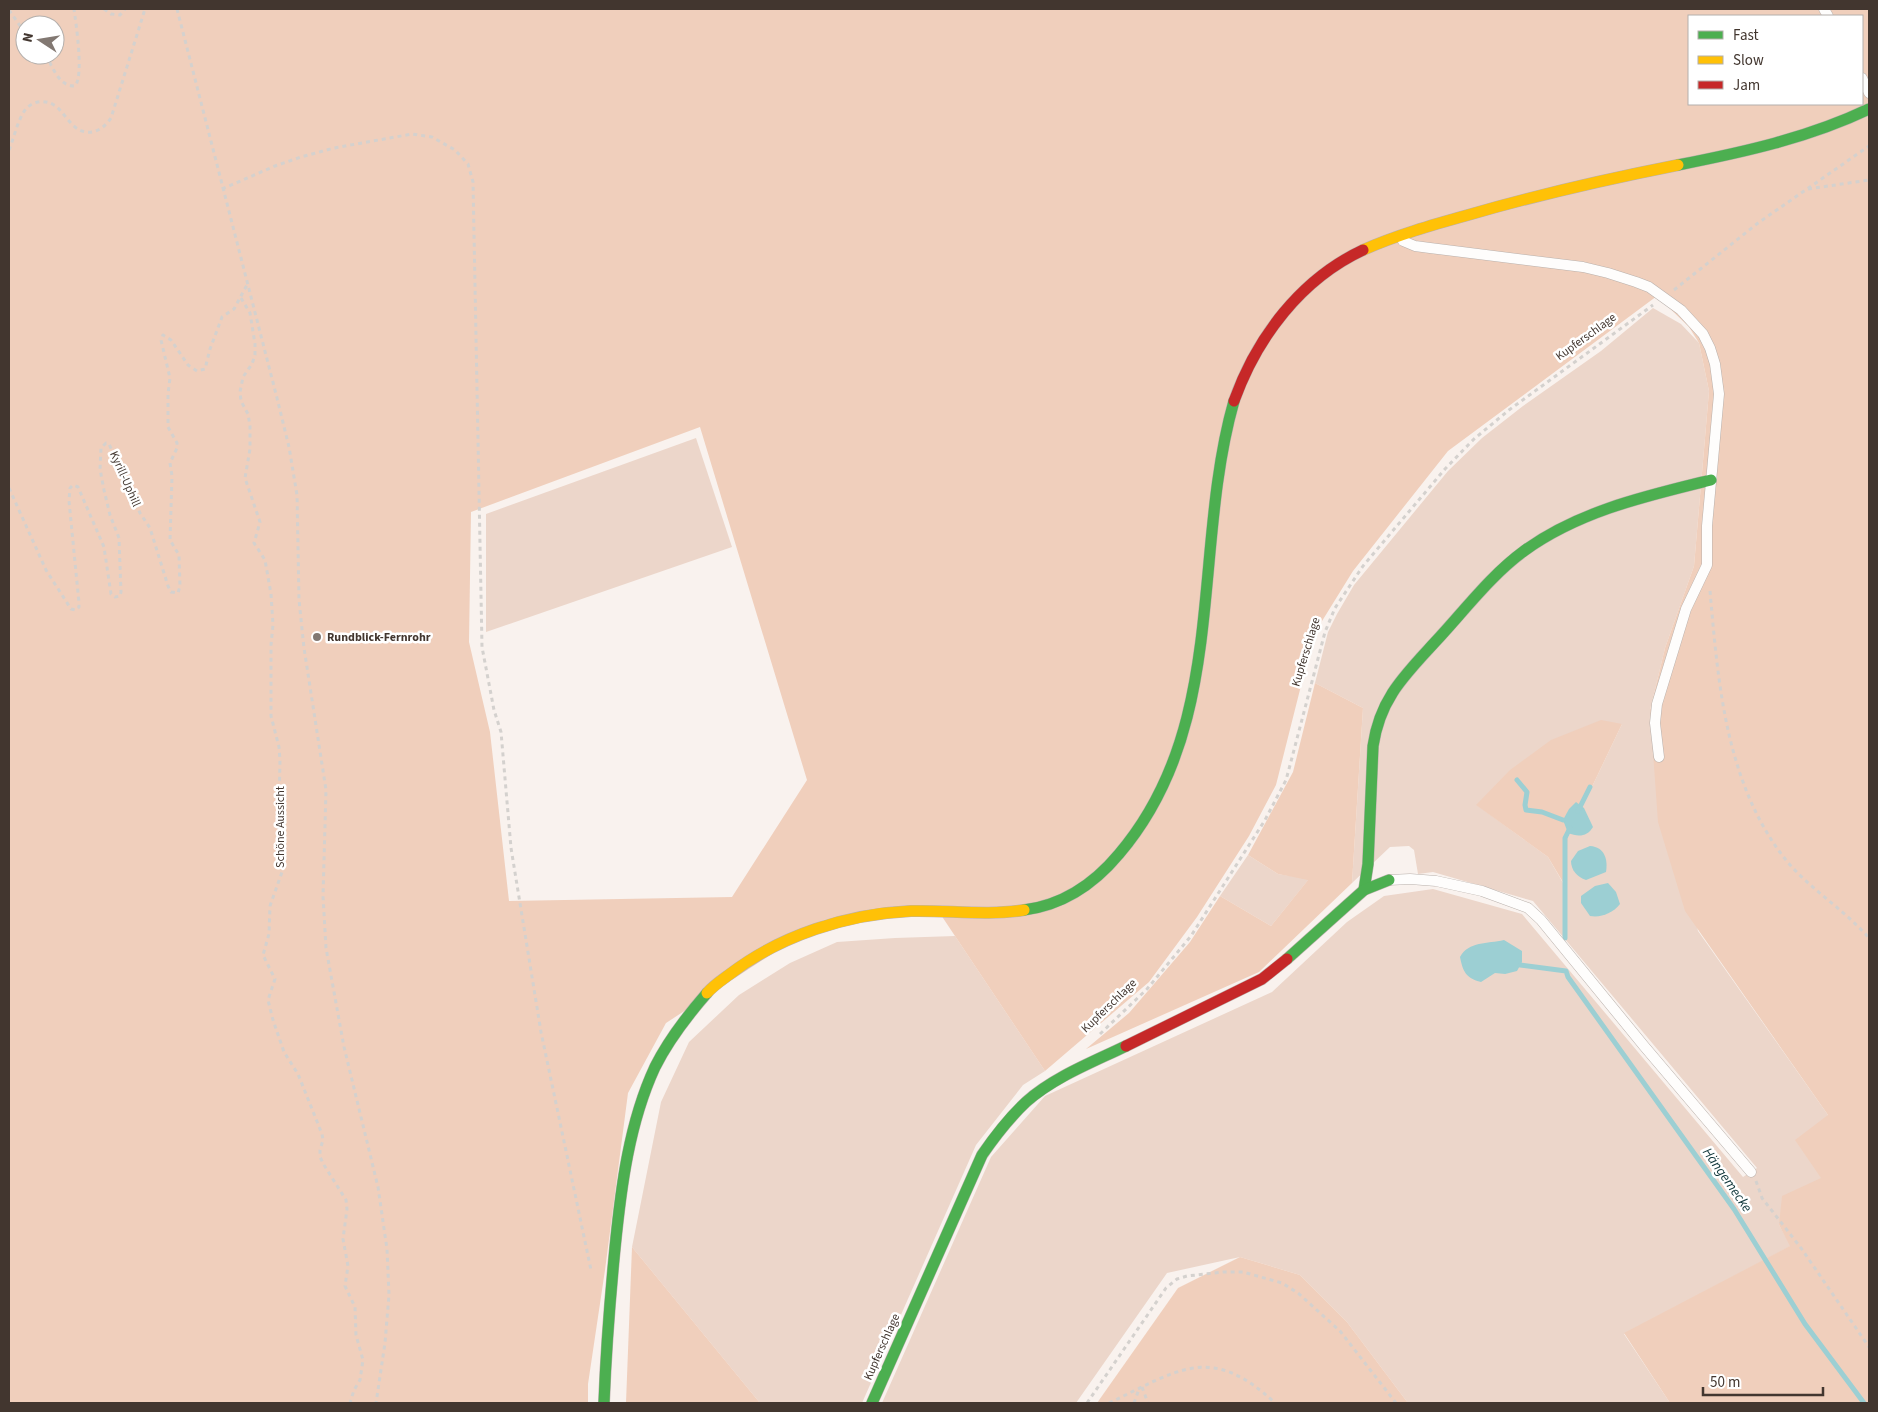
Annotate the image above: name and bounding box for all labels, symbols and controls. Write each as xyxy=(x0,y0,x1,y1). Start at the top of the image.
north arrow xyxy=(15,15,65,65)
legend xyxy=(1688,15,1863,105)
text: Fast xyxy=(1733,25,1759,46)
text: N xyxy=(18,31,39,44)
text: Slow xyxy=(1733,50,1764,71)
text: Jam xyxy=(1733,75,1760,96)
street label: Kupferschlage xyxy=(1552,309,1620,365)
street label: Kyrill-Uphill xyxy=(105,448,145,510)
street label: Kupferschlage xyxy=(1287,615,1325,689)
place label: Rundblick-Fernrohr xyxy=(327,629,431,646)
marker: Rundblick-Fernrohr xyxy=(311,631,323,643)
street label: Schöne Aussicht xyxy=(272,786,289,868)
street label: Kupferschlage xyxy=(1077,975,1141,1037)
water label: Hängemecke xyxy=(1697,1144,1757,1217)
street label: Kupferschlage xyxy=(860,1311,904,1383)
scale bar xyxy=(1703,1364,1823,1396)
text: 50 m xyxy=(1710,1372,1740,1393)

